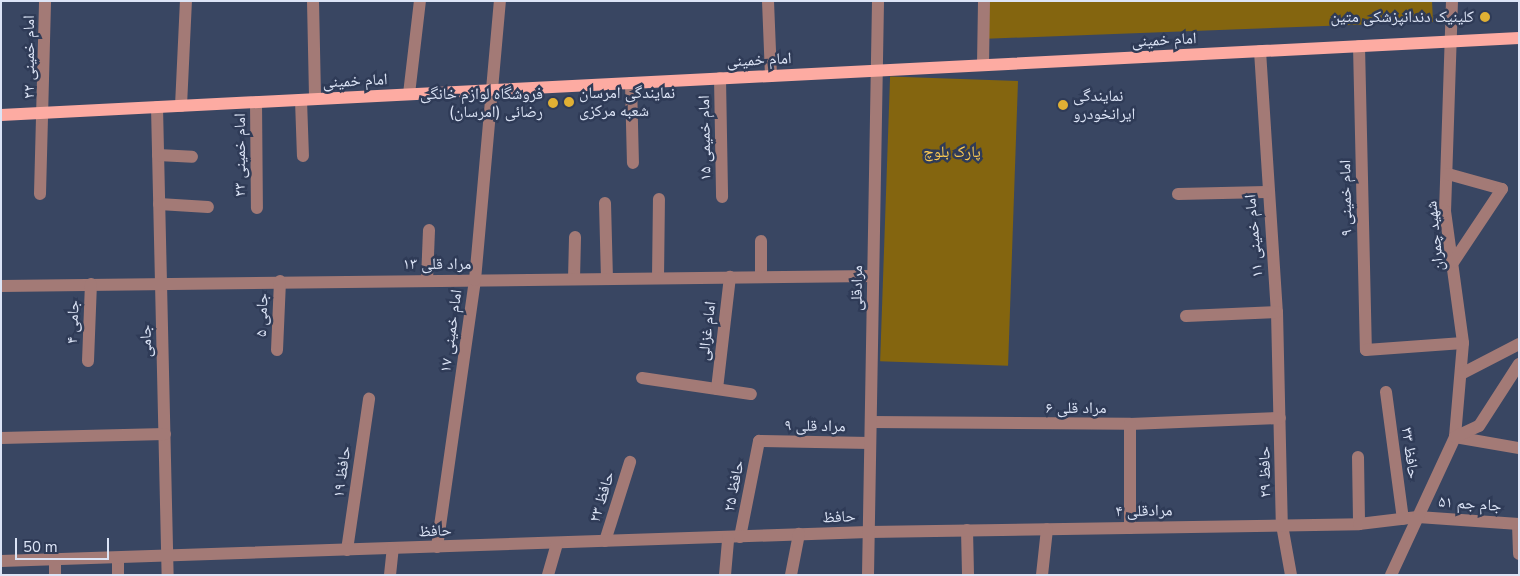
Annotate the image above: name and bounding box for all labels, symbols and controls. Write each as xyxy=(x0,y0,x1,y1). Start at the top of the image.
place label: کلینیک دندانپزشکی متین xyxy=(1331,7,1474,27)
marker: کلینیک دندانپزشکی متین xyxy=(1478,10,1492,24)
street label: امام خمینی ۲۲ xyxy=(19,15,39,99)
street label: امام خمینی xyxy=(1131,29,1197,51)
street label: امام خمینی xyxy=(726,49,792,71)
street label: امام خمینی xyxy=(322,70,388,92)
place label: نمایندگی امرسان شعبه مرکزی xyxy=(579,83,675,121)
place label: فروشگاه لوازم خانگی رضائی (امرسان) xyxy=(420,84,543,122)
place label: نمایندگی ایرانخودرو xyxy=(1073,86,1135,124)
street label: امام خمیمی ۱۵ xyxy=(695,95,715,181)
marker: نمایندگی امرسان شعبه مرکزی xyxy=(563,96,575,108)
marker: فروشگاه لوازم خانگی رضائی (امرسان) xyxy=(547,97,559,109)
marker: نمایندگی ایرانخودرو xyxy=(1057,99,1069,111)
street label: امام خمینی ۲۳ xyxy=(230,113,250,197)
park label: پارک بلوچ xyxy=(923,142,981,162)
street label: امام خمینی ۹ xyxy=(1336,160,1356,236)
street label: امام خمینی ۱۱ xyxy=(1241,193,1267,279)
street label: شهید چمران xyxy=(1422,200,1448,272)
street label: مراد قلی ۱۳ xyxy=(403,254,471,274)
street label: مرادقلی xyxy=(847,265,867,311)
street label: امام خمینی ۱۷ xyxy=(436,288,466,374)
street label: جامی ۵ xyxy=(252,293,272,337)
street label: جامی ۴ xyxy=(63,300,83,344)
street label: امام غزالی xyxy=(694,300,720,362)
street label: جامی xyxy=(136,325,156,357)
street label: مراد قلی ۶ xyxy=(1045,398,1107,418)
street label: مراد قلی ۹ xyxy=(784,416,846,436)
street label: حافظ ۳۳ xyxy=(1397,426,1423,480)
street label: حافظ ۱۹ xyxy=(329,445,355,499)
street label: حافظ ۲۹ xyxy=(1255,446,1275,498)
street label: حافظ ۲۵ xyxy=(720,459,748,513)
street label: حافظ ۲۳ xyxy=(585,469,619,525)
street label: جام جم ۵۱ xyxy=(1438,492,1502,516)
street label: مرادقلی ۴ xyxy=(1115,501,1173,521)
street label: حافظ xyxy=(822,507,856,527)
street label: حافظ xyxy=(418,521,452,541)
scale bar xyxy=(18,528,111,560)
text: 50 m xyxy=(23,537,58,557)

